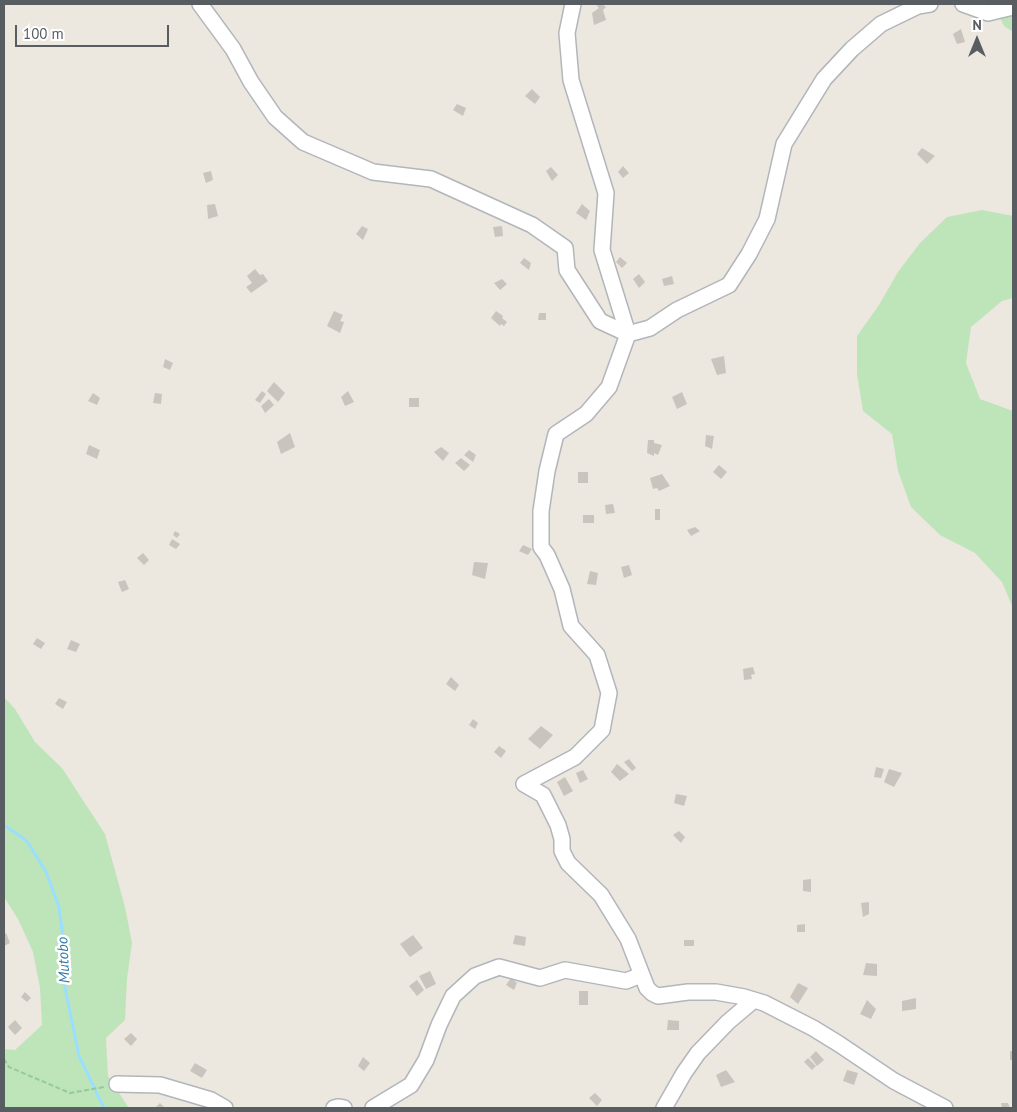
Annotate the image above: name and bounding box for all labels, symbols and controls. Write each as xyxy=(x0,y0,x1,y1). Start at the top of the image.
scale bar xyxy=(18,15,171,47)
north arrow xyxy=(952,15,1002,65)
text: N xyxy=(972,16,982,34)
text: 100 m xyxy=(23,24,64,43)
water label: Mutobo xyxy=(54,936,74,984)

